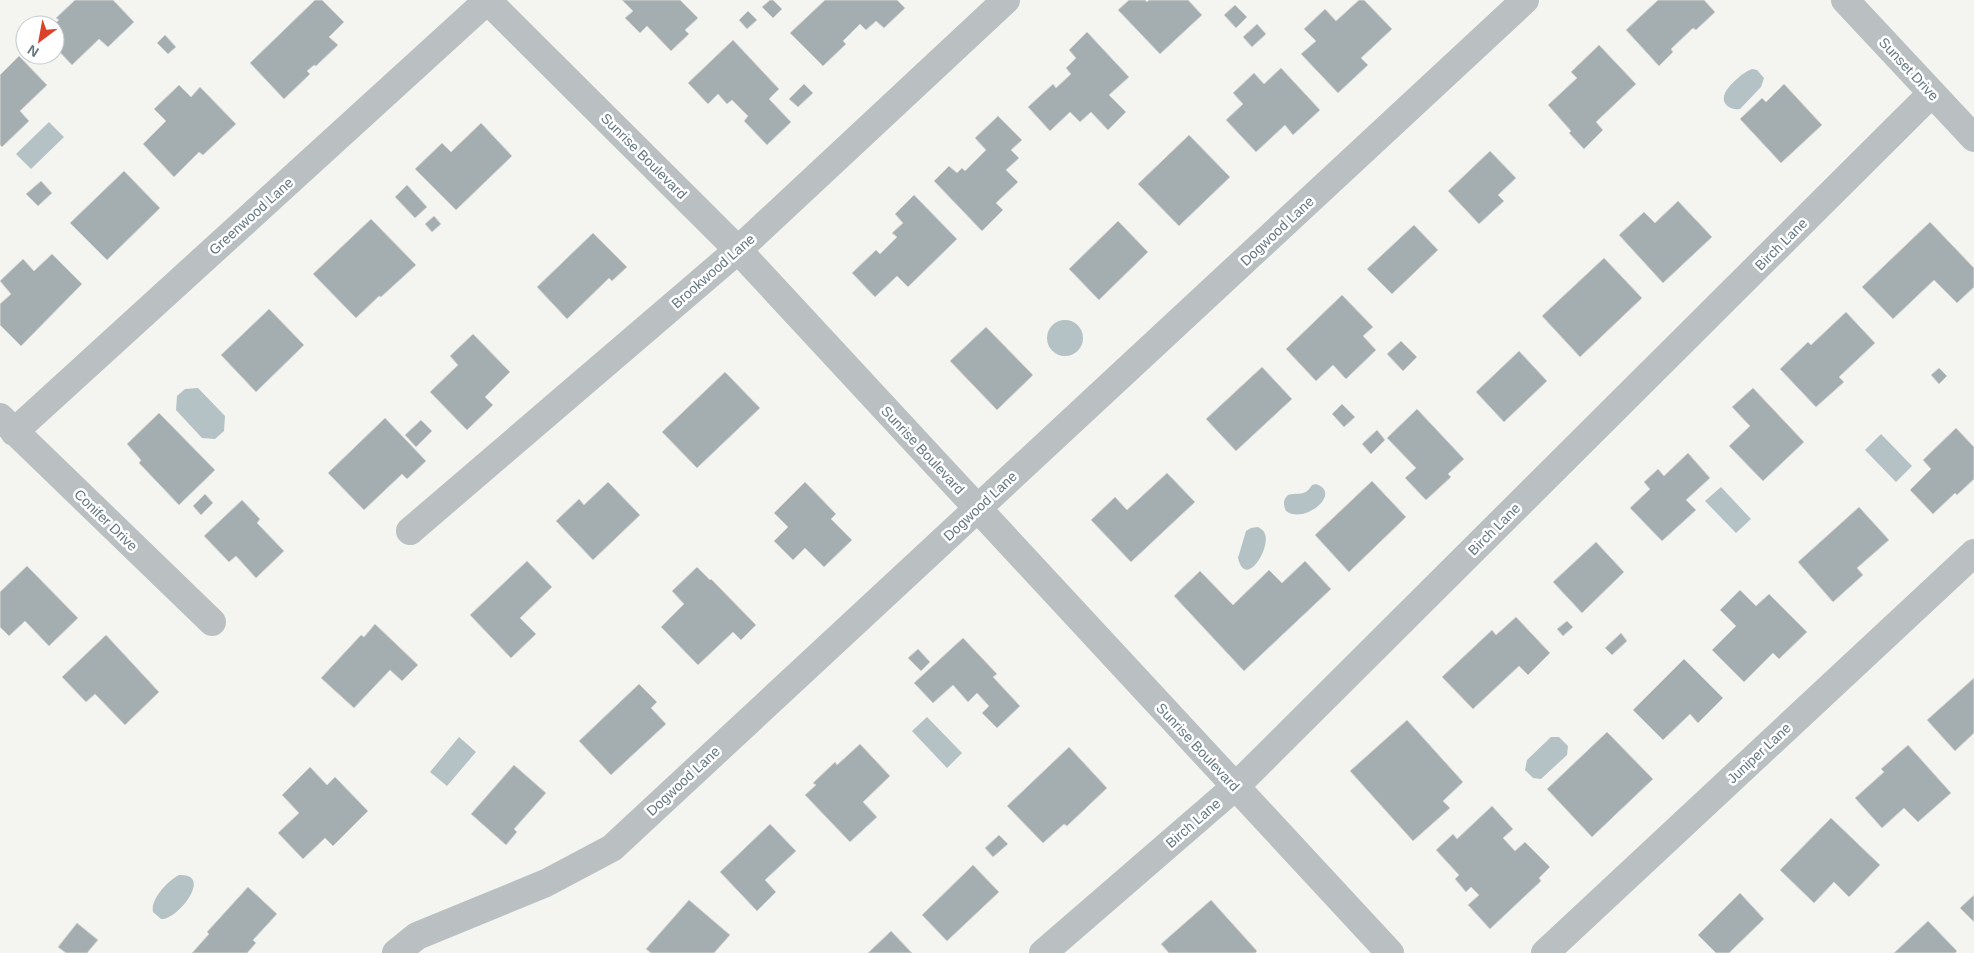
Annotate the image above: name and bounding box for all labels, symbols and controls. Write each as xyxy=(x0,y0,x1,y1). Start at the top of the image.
north arrow xyxy=(15,15,65,65)
street label: Sunset Drive xyxy=(1876,34,1942,104)
text: N xyxy=(25,42,42,60)
street label: Sunrise Boulevard xyxy=(598,110,690,202)
street label: Greenwood Lane xyxy=(206,174,296,258)
street label: Dogwood Lane xyxy=(1237,193,1317,269)
street label: Birch Lane xyxy=(1752,215,1810,273)
street label: Brookwood Lane xyxy=(668,230,758,312)
street label: Sunrise Boulevard xyxy=(878,403,968,497)
street label: Dogwood Lane xyxy=(940,468,1020,544)
street label: Conifer Drive xyxy=(71,486,141,554)
street label: Birch Lane xyxy=(1465,500,1523,558)
street label: Sunrise Boulevard xyxy=(1153,700,1243,794)
street label: Juniper Lane xyxy=(1724,719,1794,786)
street label: Dogwood Lane xyxy=(643,743,723,819)
street label: Birch Lane xyxy=(1162,795,1224,851)

